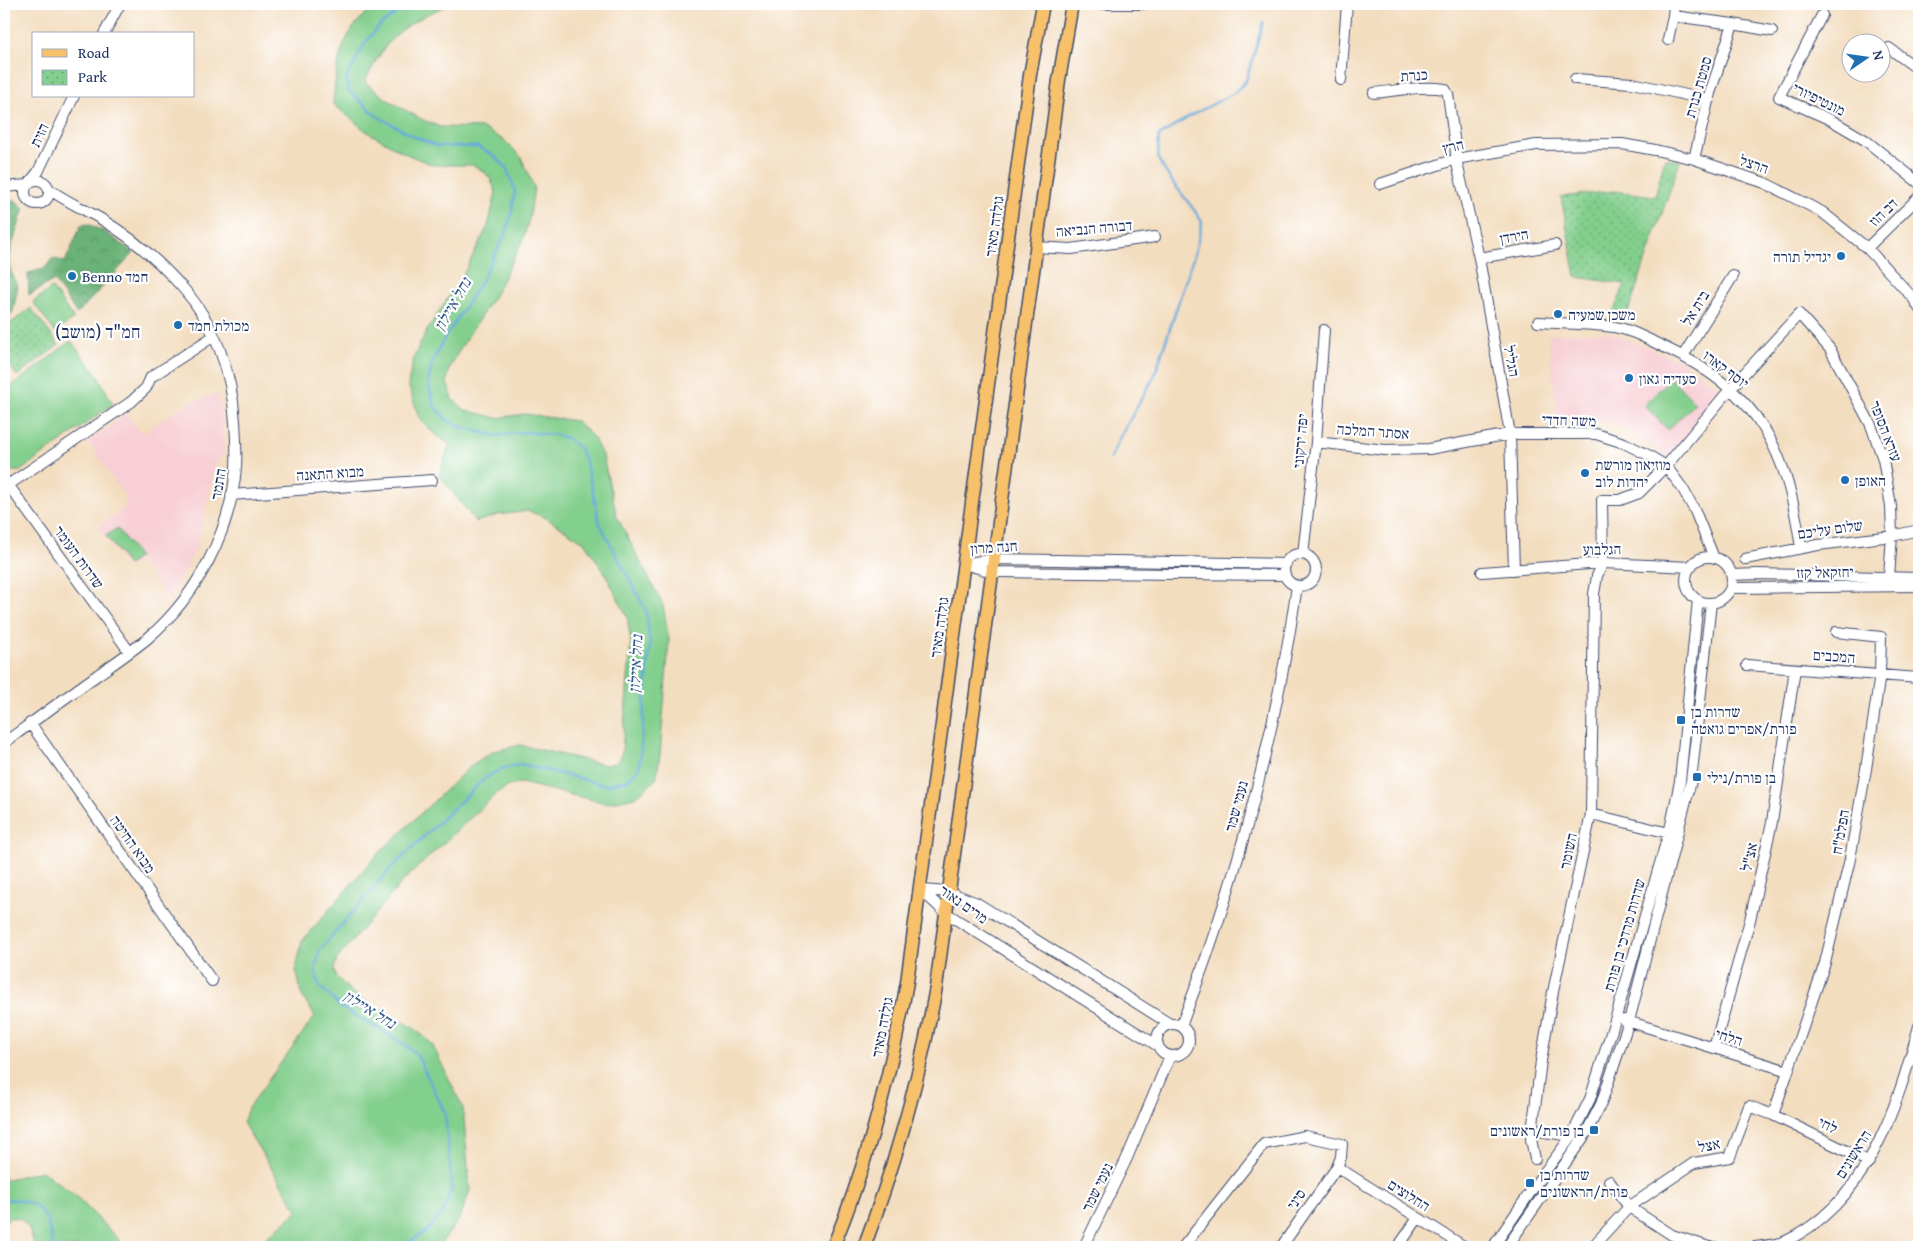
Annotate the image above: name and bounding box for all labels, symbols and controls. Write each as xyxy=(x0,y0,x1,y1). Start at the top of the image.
legend xyxy=(32,32,195,98)
north arrow xyxy=(1840,32,1890,82)
text: Road xyxy=(78,42,109,63)
text: N xyxy=(1868,48,1890,63)
street label: סמטת כנרת xyxy=(1679,54,1717,120)
street label: כנרת xyxy=(1400,64,1428,86)
text: Park xyxy=(78,66,107,87)
street label: מונטיפיורי xyxy=(1789,77,1849,121)
street label: הזית xyxy=(24,120,54,150)
street label: הרץ xyxy=(1440,133,1466,159)
street label: הרצל xyxy=(1737,149,1771,179)
street label: דב הוז xyxy=(1864,193,1902,231)
street label: גולדה מאיר xyxy=(979,194,1009,258)
street label: דבורה הנביאה xyxy=(1055,214,1133,242)
street label: הירדן xyxy=(1498,223,1530,249)
place label: יגדיל תורה xyxy=(1773,246,1831,267)
marker: יגדיל תורה xyxy=(1835,250,1847,262)
place label: Benno חמד xyxy=(82,266,148,287)
marker: Benno חמד xyxy=(66,270,78,282)
water label: נחל איילון xyxy=(427,271,478,335)
street label: בית אל xyxy=(1676,286,1714,330)
place label: משכן שמעיה xyxy=(1568,304,1636,325)
marker: משכן שמעיה xyxy=(1552,308,1564,320)
place label: מכולת חמד xyxy=(188,315,249,336)
district label: חמ"ד (מושב) xyxy=(55,318,141,345)
marker: מכולת חמד xyxy=(172,319,184,331)
street label: הגליל xyxy=(1499,344,1525,378)
street label: יוסף קארו xyxy=(1699,345,1753,393)
place label: סעדיה גאון xyxy=(1639,368,1696,389)
marker: סעדיה גאון xyxy=(1623,372,1635,384)
street label: עזרא הסופר xyxy=(1865,397,1907,465)
street label: משה חדדי xyxy=(1541,409,1597,431)
street label: יפה ירקוני xyxy=(1287,413,1313,469)
street label: אסתר המלכה xyxy=(1336,418,1410,444)
place label: מוזיאון מורשת יהדות לוב xyxy=(1595,454,1671,492)
street label: מבוא התאנה xyxy=(295,460,365,486)
street label: התמר xyxy=(205,467,231,501)
marker: מוזיאון מורשת יהדות לוב xyxy=(1579,467,1591,479)
place label: האופן xyxy=(1855,470,1886,491)
marker: האופן xyxy=(1839,474,1851,486)
street label: שלום עליכם xyxy=(1796,514,1864,544)
street label: שדרות העומר xyxy=(49,521,109,593)
street label: חנה מרון xyxy=(970,535,1018,559)
street label: הגלבוע xyxy=(1582,538,1622,560)
street label: יחזקאל קזז xyxy=(1796,561,1854,583)
street label: גולדה מאיר xyxy=(924,595,954,659)
water label: נחל איילון xyxy=(621,633,649,694)
street label: המכבים xyxy=(1812,644,1856,668)
place label: שדרות בן פורת/אפרים גואטה xyxy=(1691,701,1797,739)
marker: שדרות בן פורת/אפרים גואטה xyxy=(1675,714,1687,726)
place label: בן פורת/נילי xyxy=(1707,767,1776,788)
marker: בן פורת/נילי xyxy=(1691,771,1703,783)
street label: נעמי שמר xyxy=(1219,778,1253,834)
street label: הפלמ"ח xyxy=(1826,808,1854,856)
street label: מבוא החיטה xyxy=(105,811,161,877)
street label: השומר xyxy=(1554,831,1582,871)
street label: אצ"ל xyxy=(1736,840,1763,873)
street label: שדרות מרדכי בן פורת xyxy=(1598,876,1650,994)
street label: מרים נאור xyxy=(935,880,993,928)
water label: נחל איילון xyxy=(339,983,402,1035)
street label: גולדה מאיר xyxy=(866,995,898,1059)
street label: הלחי xyxy=(1713,1023,1745,1051)
street label: לחי xyxy=(1815,1111,1841,1139)
place label: בן פורת/ראשונים xyxy=(1490,1120,1584,1141)
marker: בן פורת/ראשונים xyxy=(1588,1124,1600,1136)
street label: הראשונים xyxy=(1830,1126,1876,1182)
street label: אצל xyxy=(1696,1133,1722,1157)
street label: נעמי שמר xyxy=(1076,1159,1118,1215)
place label: שדרות בן פורת/הראשונים xyxy=(1540,1164,1628,1202)
street label: החלוצים xyxy=(1384,1174,1434,1216)
marker: שדרות בן פורת/הראשונים xyxy=(1524,1177,1536,1189)
street label: סיני xyxy=(1281,1184,1311,1214)

